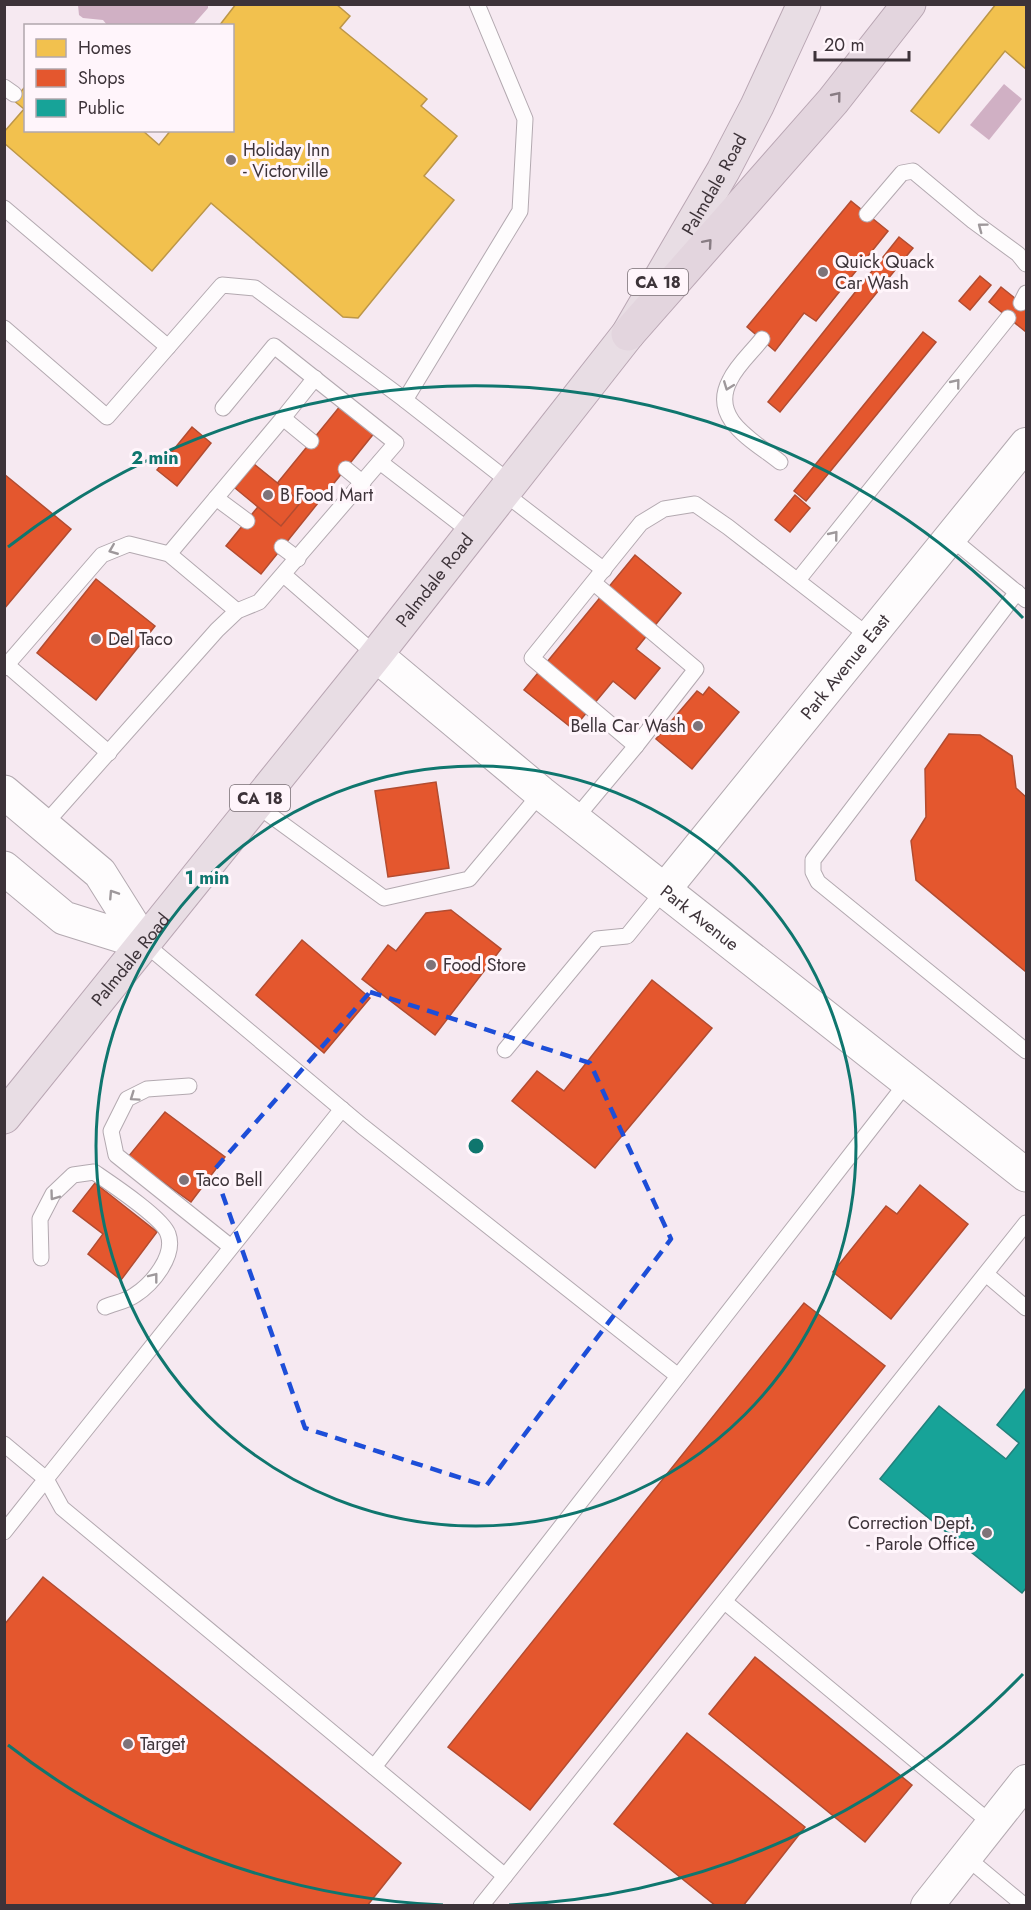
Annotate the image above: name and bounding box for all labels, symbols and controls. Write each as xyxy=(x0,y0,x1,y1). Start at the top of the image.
legend xyxy=(24,24,234,132)
scale bar xyxy=(815,24,910,62)
text: 20 m xyxy=(824,32,864,58)
text: Homes xyxy=(78,35,131,61)
text: Shops xyxy=(78,65,125,91)
one-way arrow xyxy=(829,92,840,103)
text: Public xyxy=(78,95,125,121)
street label: Palmdale Road xyxy=(675,129,753,240)
place label: Holiday Inn - Victorville xyxy=(243,137,330,184)
marker: Holiday Inn - Victorville xyxy=(224,153,238,167)
one-way arrow xyxy=(977,223,988,234)
one-way arrow xyxy=(701,239,712,250)
place label: Quick Quack Car Wash xyxy=(835,249,934,296)
marker: Quick Quack Car Wash xyxy=(816,265,830,279)
road number: CA 18 xyxy=(628,269,688,295)
one-way arrow xyxy=(949,378,960,389)
one-way arrow xyxy=(723,380,735,391)
text: 2 min xyxy=(131,445,179,471)
place label: B Food Mart xyxy=(280,482,374,508)
marker: B Food Mart xyxy=(261,488,275,502)
street label: Palmdale Road xyxy=(390,528,480,633)
one-way arrow xyxy=(827,530,838,541)
one-way arrow xyxy=(109,543,120,555)
street label: Park Avenue East xyxy=(794,608,896,725)
place label: Del Taco xyxy=(108,626,173,652)
marker: Del Taco xyxy=(89,632,103,646)
place label: Bella Car Wash xyxy=(570,713,686,739)
marker: Bella Car Wash xyxy=(691,719,705,733)
road number: CA 18 xyxy=(230,785,290,811)
text: 1 min xyxy=(185,865,229,891)
street label: Park Avenue xyxy=(655,879,744,957)
one-way arrow xyxy=(109,889,120,900)
street label: Palmdale Road xyxy=(85,908,176,1012)
place label: Food Store xyxy=(443,952,526,978)
marker: Food Store xyxy=(424,958,438,972)
one-way arrow xyxy=(129,1090,140,1101)
centre of rings xyxy=(466,1136,486,1156)
place label: Taco Bell xyxy=(196,1167,263,1193)
marker: Taco Bell xyxy=(177,1173,191,1187)
one-way arrow xyxy=(50,1189,61,1200)
one-way arrow xyxy=(146,1273,157,1284)
place label: Correction Dept. - Parole Office xyxy=(848,1510,975,1557)
marker: Correction Dept. - Parole Office xyxy=(980,1526,994,1540)
place label: Target xyxy=(140,1731,186,1757)
marker: Target xyxy=(121,1737,135,1751)

